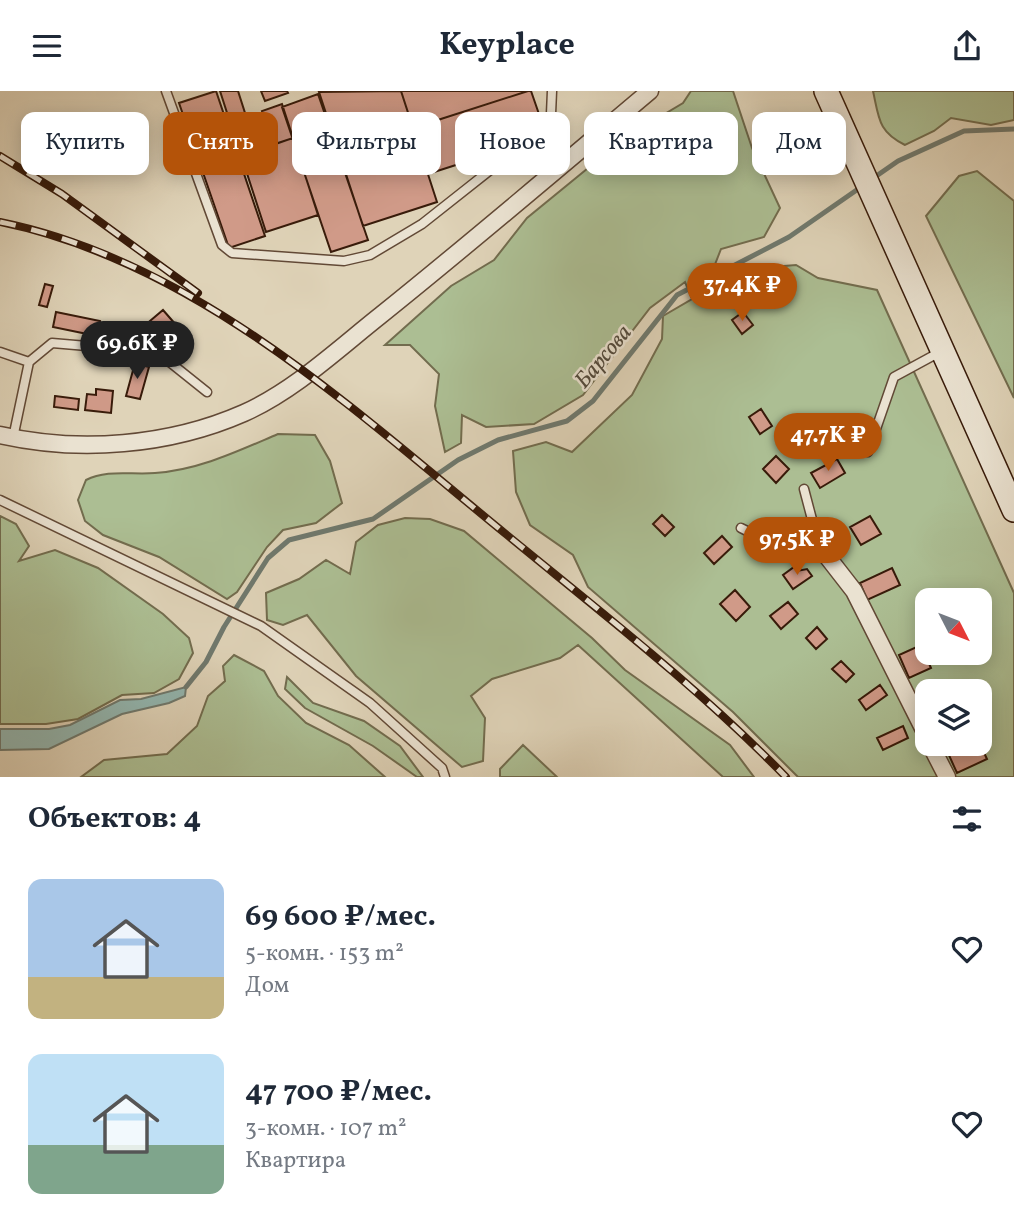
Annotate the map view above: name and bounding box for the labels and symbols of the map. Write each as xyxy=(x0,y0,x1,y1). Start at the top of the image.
pin: 37.4K ₽ xyxy=(677,264,807,323)
water label: Барсова xyxy=(568,318,640,396)
pin: 69.6K ₽ xyxy=(72,321,202,381)
pin: 47.7K ₽ xyxy=(763,413,893,473)
pin: 97.5K ₽ xyxy=(732,517,862,577)
north arrow xyxy=(915,588,992,665)

